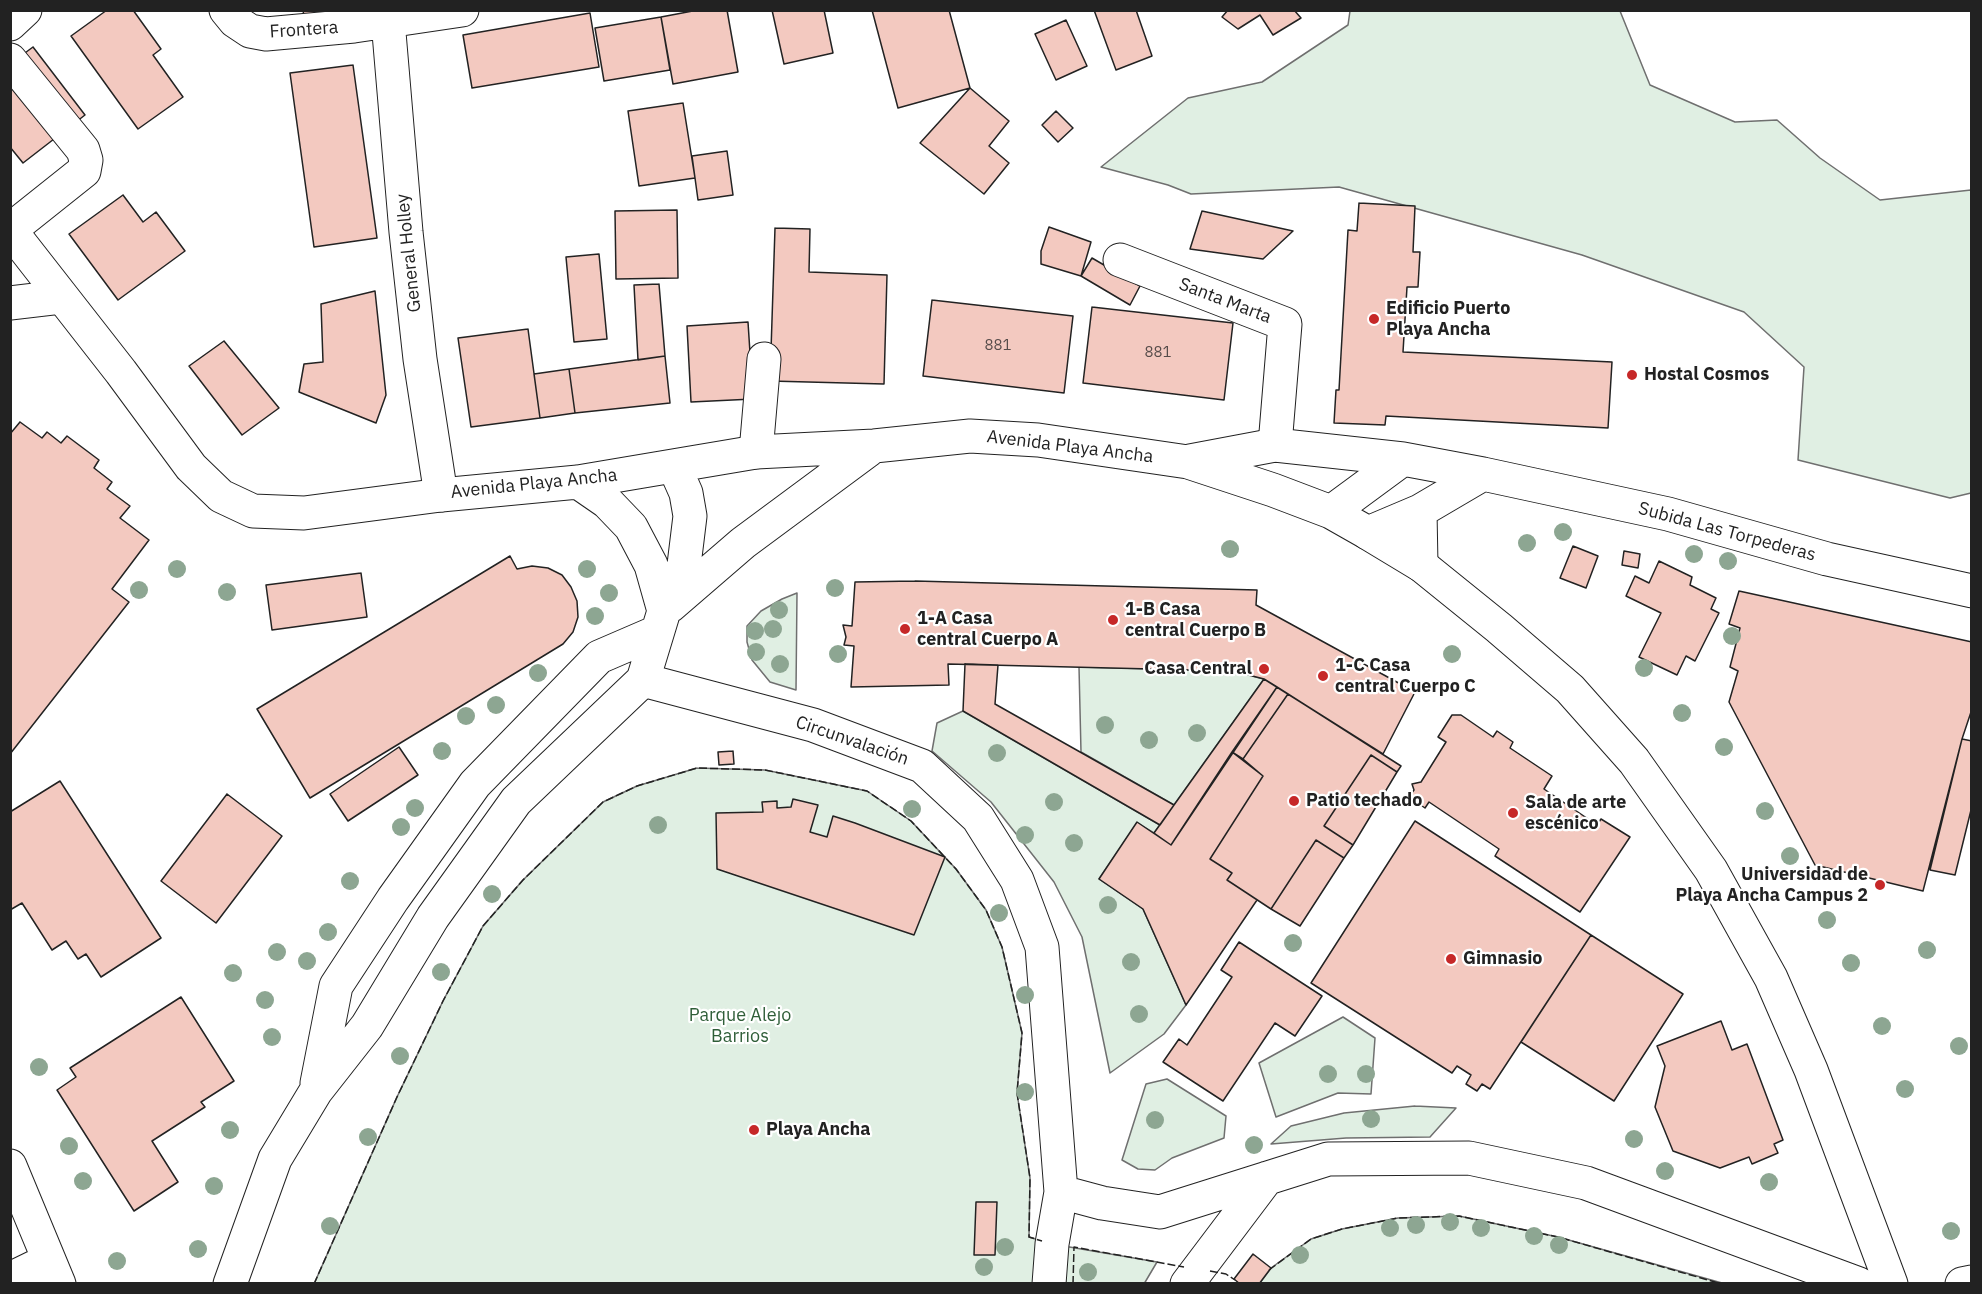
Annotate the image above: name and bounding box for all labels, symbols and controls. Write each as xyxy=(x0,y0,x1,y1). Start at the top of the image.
street label: Frontera xyxy=(269,17,339,43)
street label: General Holley xyxy=(392,193,426,313)
street label: Santa Marta xyxy=(1176,273,1274,329)
place label: Edificio Puerto Playa Ancha xyxy=(1386,298,1510,340)
marker: Edificio Puerto Playa Ancha xyxy=(1367,312,1381,326)
house number: 881 xyxy=(985,337,1011,355)
house number: 881 xyxy=(1145,344,1171,362)
place label: Hostal Cosmos xyxy=(1644,364,1769,386)
marker: Hostal Cosmos xyxy=(1625,368,1639,382)
street label: Avenida Playa Ancha xyxy=(986,426,1154,468)
street label: Avenida Playa Ancha xyxy=(450,465,618,503)
street label: Subida Las Torpederas xyxy=(1636,498,1818,566)
place label: 1-B Casa central Cuerpo B xyxy=(1125,599,1266,642)
place label: 1-A Casa central Cuerpo A xyxy=(917,608,1058,650)
marker: 1-B Casa central Cuerpo B xyxy=(1106,613,1120,627)
marker: 1-A Casa central Cuerpo A xyxy=(898,622,912,636)
place label: 1-C Casa central Cuerpo C xyxy=(1335,655,1476,698)
place label: Casa Central xyxy=(1144,658,1252,680)
marker: Casa Central xyxy=(1257,662,1271,676)
marker: 1-C Casa central Cuerpo C xyxy=(1316,669,1330,683)
street label: Circunvalación xyxy=(793,712,911,770)
place label: Patio techado xyxy=(1306,790,1422,812)
place label: Sala de arte escénico xyxy=(1525,792,1626,834)
marker: Patio techado xyxy=(1287,794,1301,808)
marker: Sala de arte escénico xyxy=(1506,806,1520,820)
place label: Universidad de Playa Ancha Campus 2 xyxy=(1675,864,1868,906)
marker: Universidad de Playa Ancha Campus 2 xyxy=(1873,878,1887,892)
place label: Gimnasio xyxy=(1463,948,1543,970)
marker: Gimnasio xyxy=(1444,952,1458,966)
park label: Parque Alejo Barrios xyxy=(689,1005,791,1048)
place label: Playa Ancha xyxy=(766,1119,871,1141)
marker: Playa Ancha xyxy=(747,1123,761,1137)

